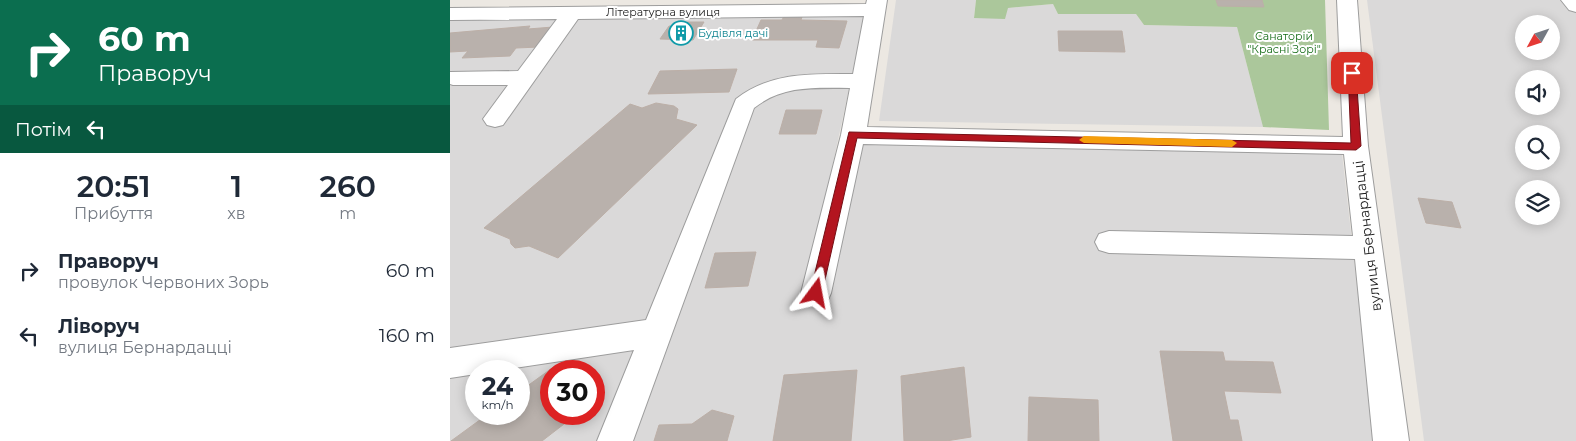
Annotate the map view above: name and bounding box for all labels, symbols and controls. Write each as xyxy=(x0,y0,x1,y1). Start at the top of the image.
street label: Літературна вулиця xyxy=(606,5,720,19)
north arrow xyxy=(1515,15,1560,60)
map controls xyxy=(1515,15,1560,225)
text: 60 m xyxy=(98,17,191,60)
icon: right xyxy=(15,20,80,85)
building icon: Будівля дачі xyxy=(668,20,694,46)
place label: Будівля дачі xyxy=(698,26,768,40)
park label: Санаторій "Красні Зорі" xyxy=(1247,29,1321,56)
pin xyxy=(1331,52,1373,94)
icon: arrive xyxy=(1338,59,1366,87)
text: Праворуч xyxy=(98,60,212,87)
button: sound xyxy=(1515,70,1560,115)
icon: left xyxy=(82,115,110,143)
text: Потім xyxy=(15,118,72,141)
button: search xyxy=(1515,125,1560,170)
street label: вулиця Бернардацці xyxy=(1349,159,1385,313)
text: 20:51 xyxy=(77,168,151,205)
text: 1 xyxy=(231,168,242,205)
text: 260 xyxy=(319,168,376,205)
button: layers xyxy=(1515,180,1560,225)
text: Прибуття xyxy=(74,204,153,223)
text: хв xyxy=(227,204,245,223)
text: m xyxy=(339,204,356,223)
text: Праворуч xyxy=(58,250,159,273)
icon: right xyxy=(15,257,43,285)
text: 60 m xyxy=(386,259,435,282)
position arrow xyxy=(789,266,841,318)
text: провулок Червоних Зорь xyxy=(58,273,269,292)
text: Ліворуч xyxy=(58,315,140,338)
icon: left xyxy=(15,322,43,350)
text: 160 m xyxy=(379,324,435,347)
text: вулиця Бернардацці xyxy=(58,338,232,357)
speed limit sign: 30 xyxy=(540,360,605,425)
text: 24 xyxy=(482,371,513,401)
text: km/h xyxy=(481,397,514,412)

